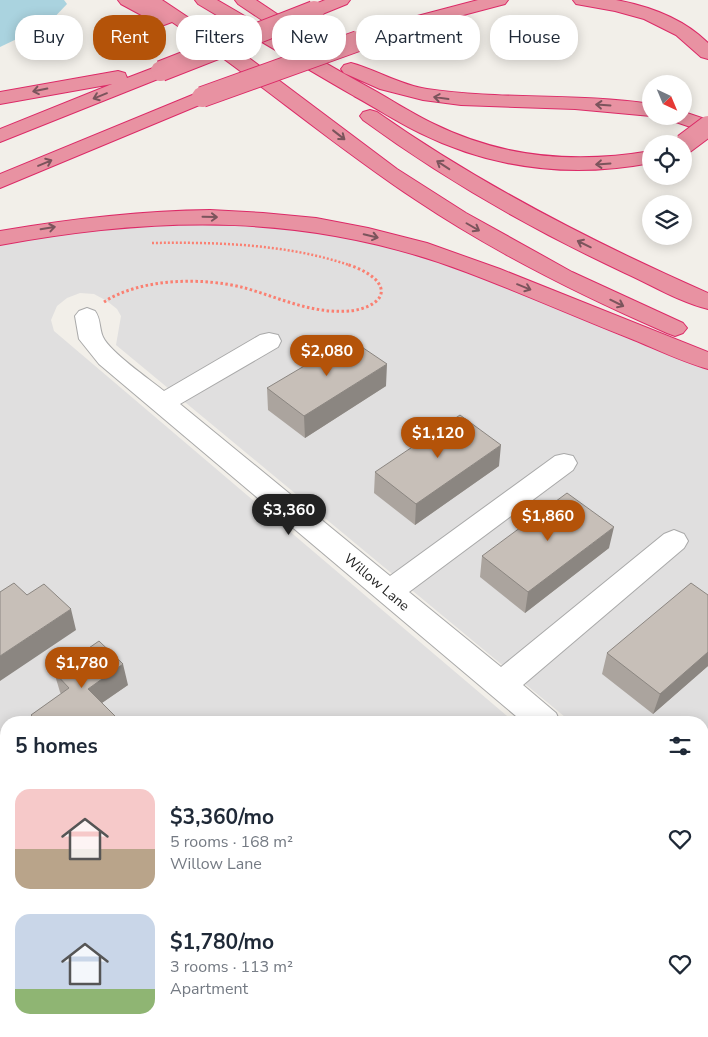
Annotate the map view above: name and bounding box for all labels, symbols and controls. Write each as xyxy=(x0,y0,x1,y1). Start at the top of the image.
chip: Buy xyxy=(15,15,83,60)
chip: Rent xyxy=(93,15,166,60)
chip: Filters xyxy=(176,15,262,60)
chip: New xyxy=(272,15,346,60)
chip: Apartment xyxy=(356,15,480,60)
chip: House xyxy=(490,15,578,60)
north arrow xyxy=(642,75,692,125)
map controls xyxy=(642,75,692,245)
one-way arrow xyxy=(33,86,49,96)
one-way arrow xyxy=(93,91,108,101)
one-way arrow xyxy=(433,93,449,103)
one-way arrow xyxy=(595,100,611,109)
one-way arrow xyxy=(332,130,345,141)
button: locate xyxy=(642,135,692,185)
one-way arrow xyxy=(37,158,52,168)
one-way arrow xyxy=(436,159,450,170)
one-way arrow xyxy=(595,159,611,169)
button: layers xyxy=(642,195,692,245)
one-way arrow xyxy=(201,212,217,221)
one-way arrow xyxy=(466,222,480,232)
one-way arrow xyxy=(39,223,55,233)
one-way arrow xyxy=(362,232,378,241)
one-way arrow xyxy=(577,239,592,249)
one-way arrow xyxy=(517,284,532,293)
one-way arrow xyxy=(609,298,624,308)
pin: $2,080 xyxy=(286,334,368,377)
text: $2,080 xyxy=(301,340,353,362)
pin: $1,120 xyxy=(397,416,479,459)
text: $1,120 xyxy=(412,422,464,444)
pin: $3,360 xyxy=(248,494,330,536)
text: $3,360 xyxy=(263,499,315,521)
pin: $1,860 xyxy=(507,500,589,542)
text: $1,860 xyxy=(522,505,574,527)
street label: Willow Lane xyxy=(340,549,414,615)
pin: $1,780 xyxy=(41,646,123,689)
text: $1,780 xyxy=(56,652,108,674)
text: 5 homes xyxy=(15,732,98,760)
icon: filters xyxy=(666,732,694,760)
text: $3,360/mo xyxy=(170,803,274,831)
icon: home xyxy=(55,809,115,869)
icon: heart xyxy=(666,825,694,853)
text: 5 rooms · 168 m² xyxy=(170,831,293,853)
text: Willow Lane xyxy=(170,853,262,875)
text: $1,780/mo xyxy=(170,928,274,956)
icon: home xyxy=(55,934,115,994)
icon: heart xyxy=(666,950,694,978)
text: 3 rooms · 113 m² xyxy=(170,956,293,978)
text: Apartment xyxy=(170,978,248,1000)

